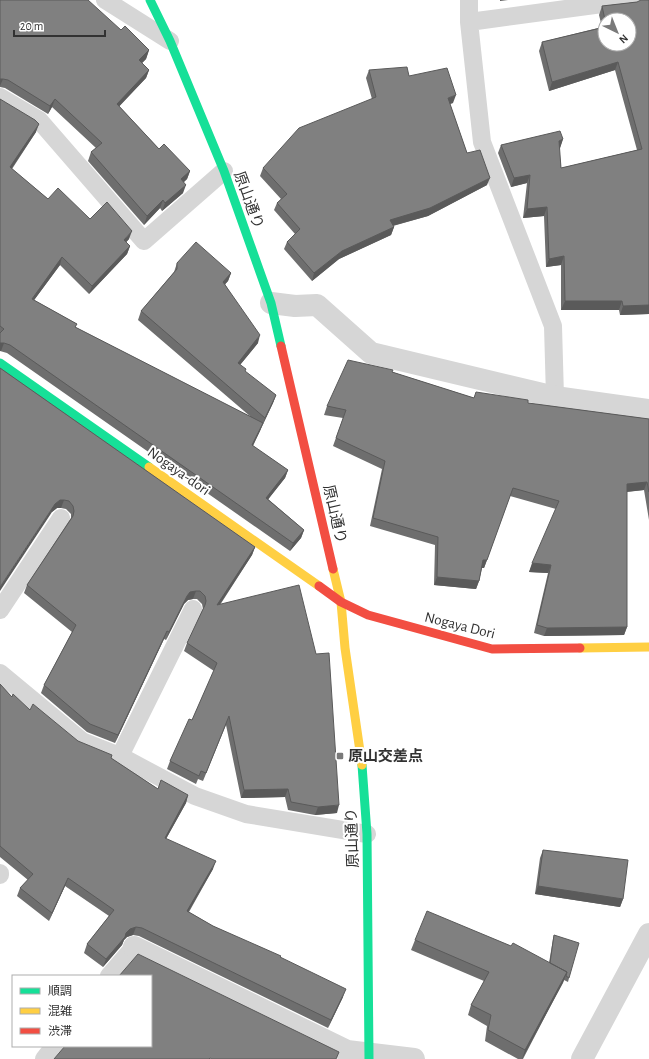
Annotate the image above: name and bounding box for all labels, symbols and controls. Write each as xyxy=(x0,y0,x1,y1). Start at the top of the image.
scale bar xyxy=(14,12,105,38)
north arrow xyxy=(597,12,637,52)
text: 20 m xyxy=(20,20,43,32)
text: N xyxy=(617,32,630,46)
street label: 原山通り xyxy=(231,169,267,231)
street label: Nogaya-dori xyxy=(145,445,213,498)
street label: 原山通り xyxy=(320,483,350,545)
street label: Nogaya Dori xyxy=(423,609,497,641)
place label: 原山交差点 xyxy=(348,748,423,764)
marker: 原山交差点 xyxy=(335,751,345,761)
street label: 原山通り xyxy=(343,808,361,868)
legend xyxy=(12,975,152,1047)
text: 順調 xyxy=(48,985,72,997)
text: 混雑 xyxy=(48,1004,72,1017)
text: 渋滞 xyxy=(48,1025,72,1037)

